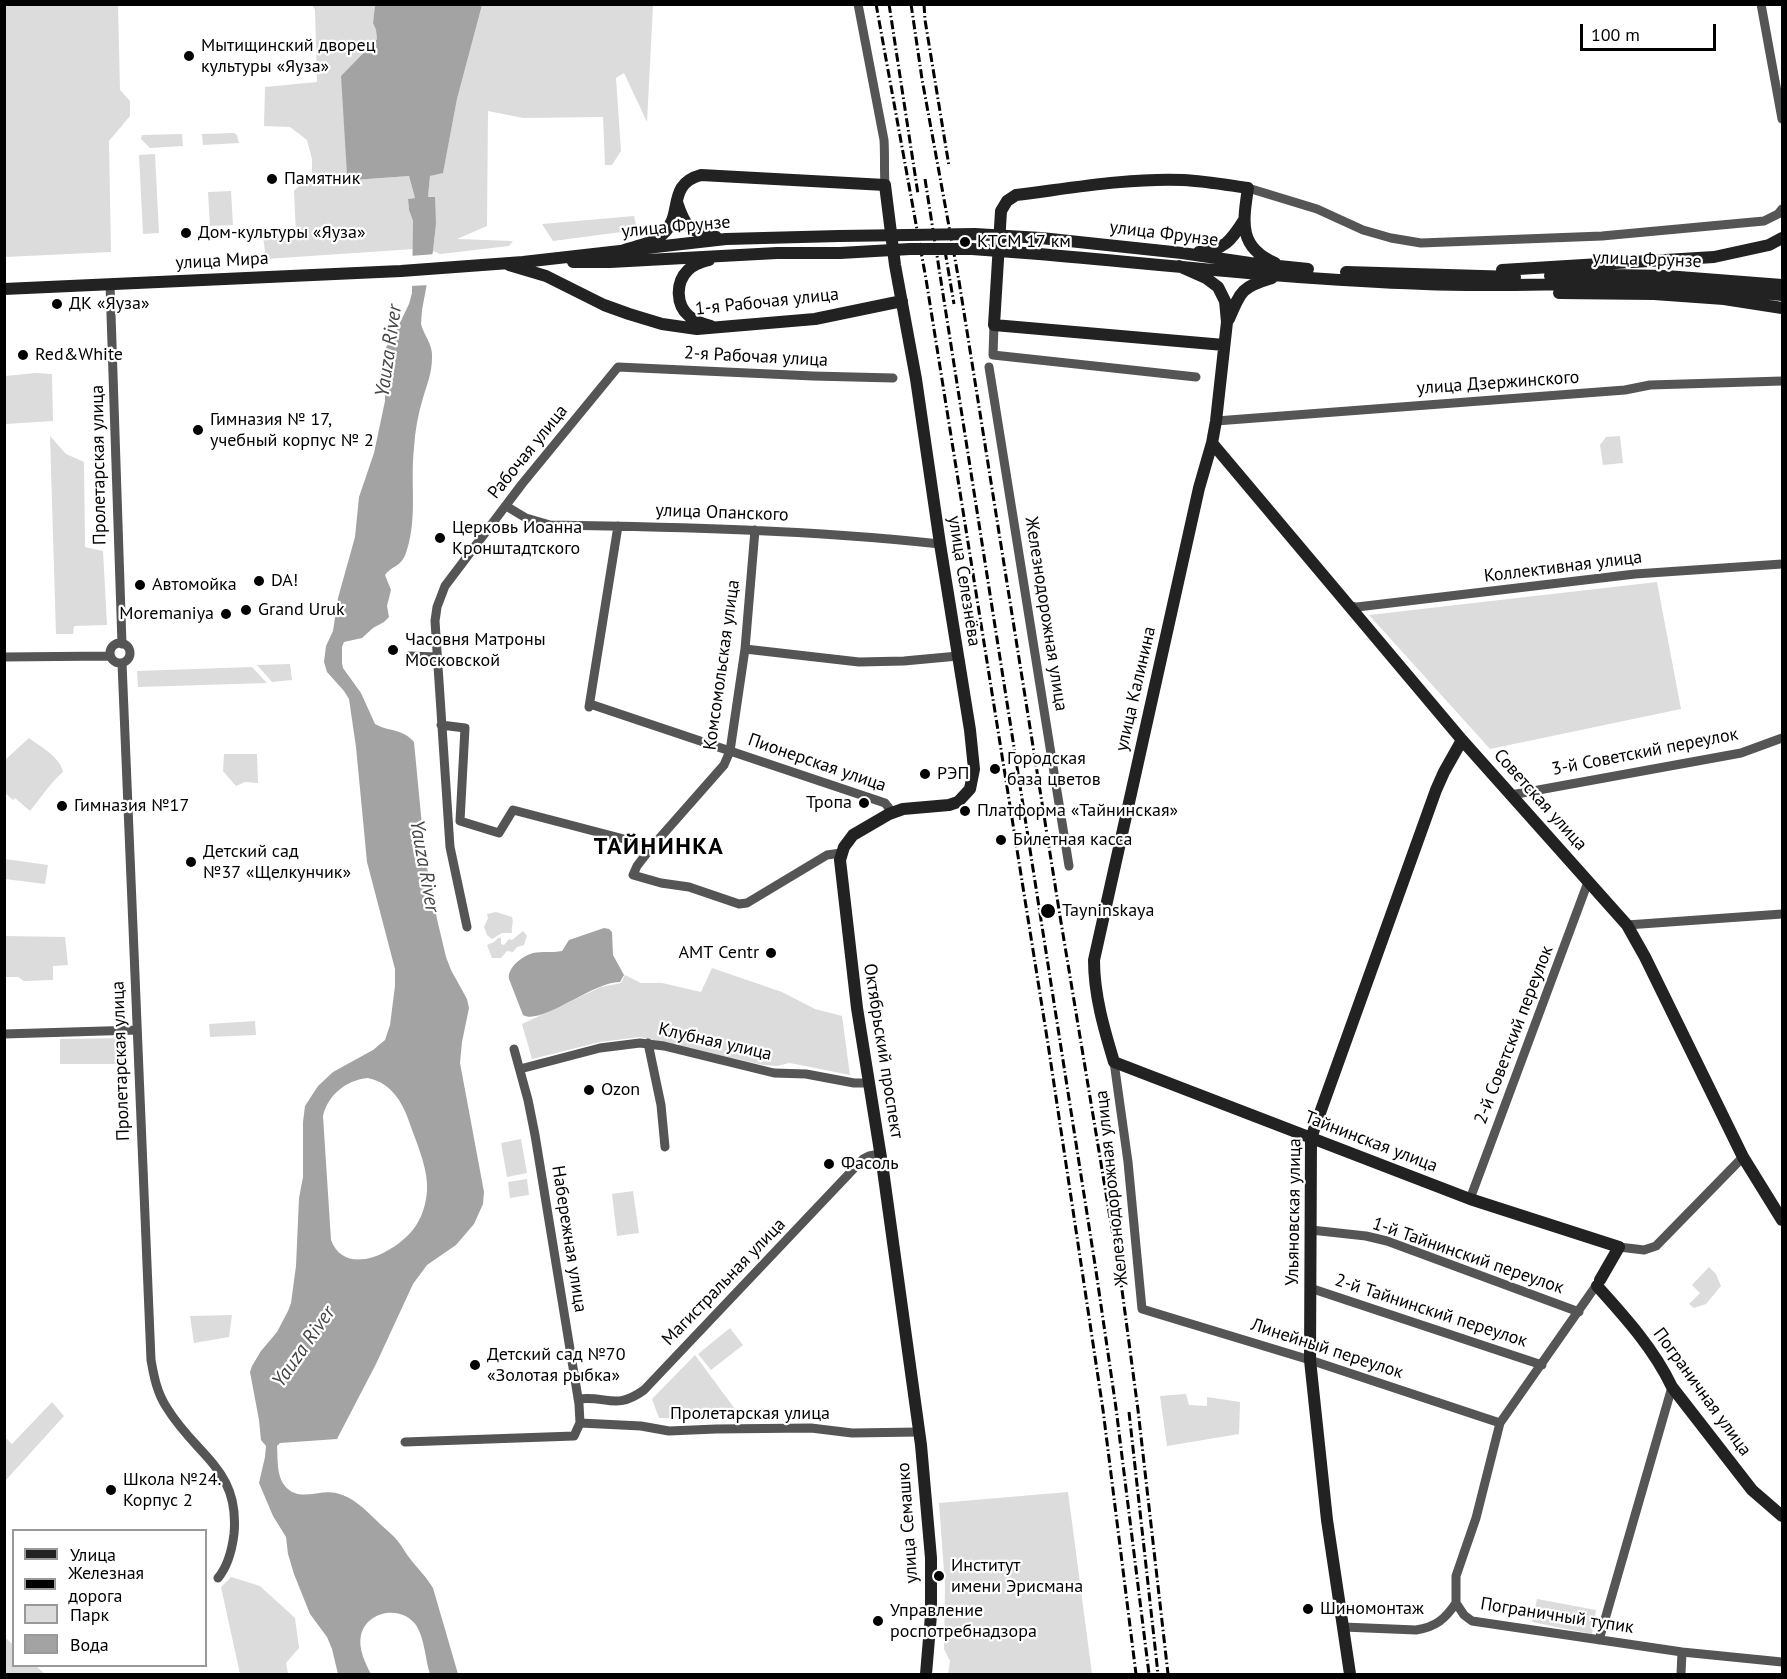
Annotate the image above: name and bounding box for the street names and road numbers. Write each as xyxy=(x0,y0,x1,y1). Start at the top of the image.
street label: улица Фрунзе xyxy=(621,211,731,243)
street label: улица Фрунзе xyxy=(1108,217,1220,251)
street label: улица Фрунзе xyxy=(1592,247,1702,273)
street label: улица Мира xyxy=(175,248,269,274)
street label: 1-я Рабочая улица xyxy=(694,284,840,320)
street label: 2-я Рабочая улица xyxy=(683,342,829,372)
street label: улица Дзержинского xyxy=(1416,367,1580,399)
street label: Пролетарская улица xyxy=(87,385,111,545)
street label: Рабочая улица xyxy=(484,401,572,503)
street label: улица Опанского xyxy=(655,500,789,526)
street label: улица Селезнёва xyxy=(943,514,985,648)
street label: Железнодорожная улица xyxy=(1020,515,1072,713)
street label: Коллективная улица xyxy=(1483,547,1643,587)
street label: Комсомольская улица xyxy=(699,579,745,751)
street label: улица Калинина xyxy=(1111,624,1161,754)
street label: 3-й Советский переулок xyxy=(1550,723,1740,781)
street label: Пионерская улица xyxy=(745,729,889,797)
street label: Советская улица xyxy=(1489,745,1591,855)
street label: 2-й Советский переулок xyxy=(1470,943,1558,1127)
street label: Октябрьский проспект xyxy=(858,962,908,1140)
street label: Пролетарская улица xyxy=(107,981,135,1141)
street label: Клубная улица xyxy=(656,1018,774,1066)
street label: Железнодорожная улица xyxy=(1091,1089,1133,1287)
street label: Тайнинская улица xyxy=(1301,1107,1441,1177)
street label: Ульяновская улица xyxy=(1282,1138,1306,1286)
street label: Набережная улица xyxy=(547,1164,591,1314)
street label: 1-й Тайнинский переулок xyxy=(1369,1213,1567,1299)
street label: Магистральная улица xyxy=(658,1214,790,1350)
street label: 2-й Тайнинский переулок xyxy=(1332,1270,1530,1352)
street label: Линейный переулок xyxy=(1248,1314,1406,1384)
street label: Пограничная улица xyxy=(1648,1324,1756,1460)
street label: Пролетарская улица xyxy=(670,1403,830,1425)
street label: улица Семашко xyxy=(893,1462,923,1584)
street label: Пограничный тупик xyxy=(1479,1593,1635,1639)

